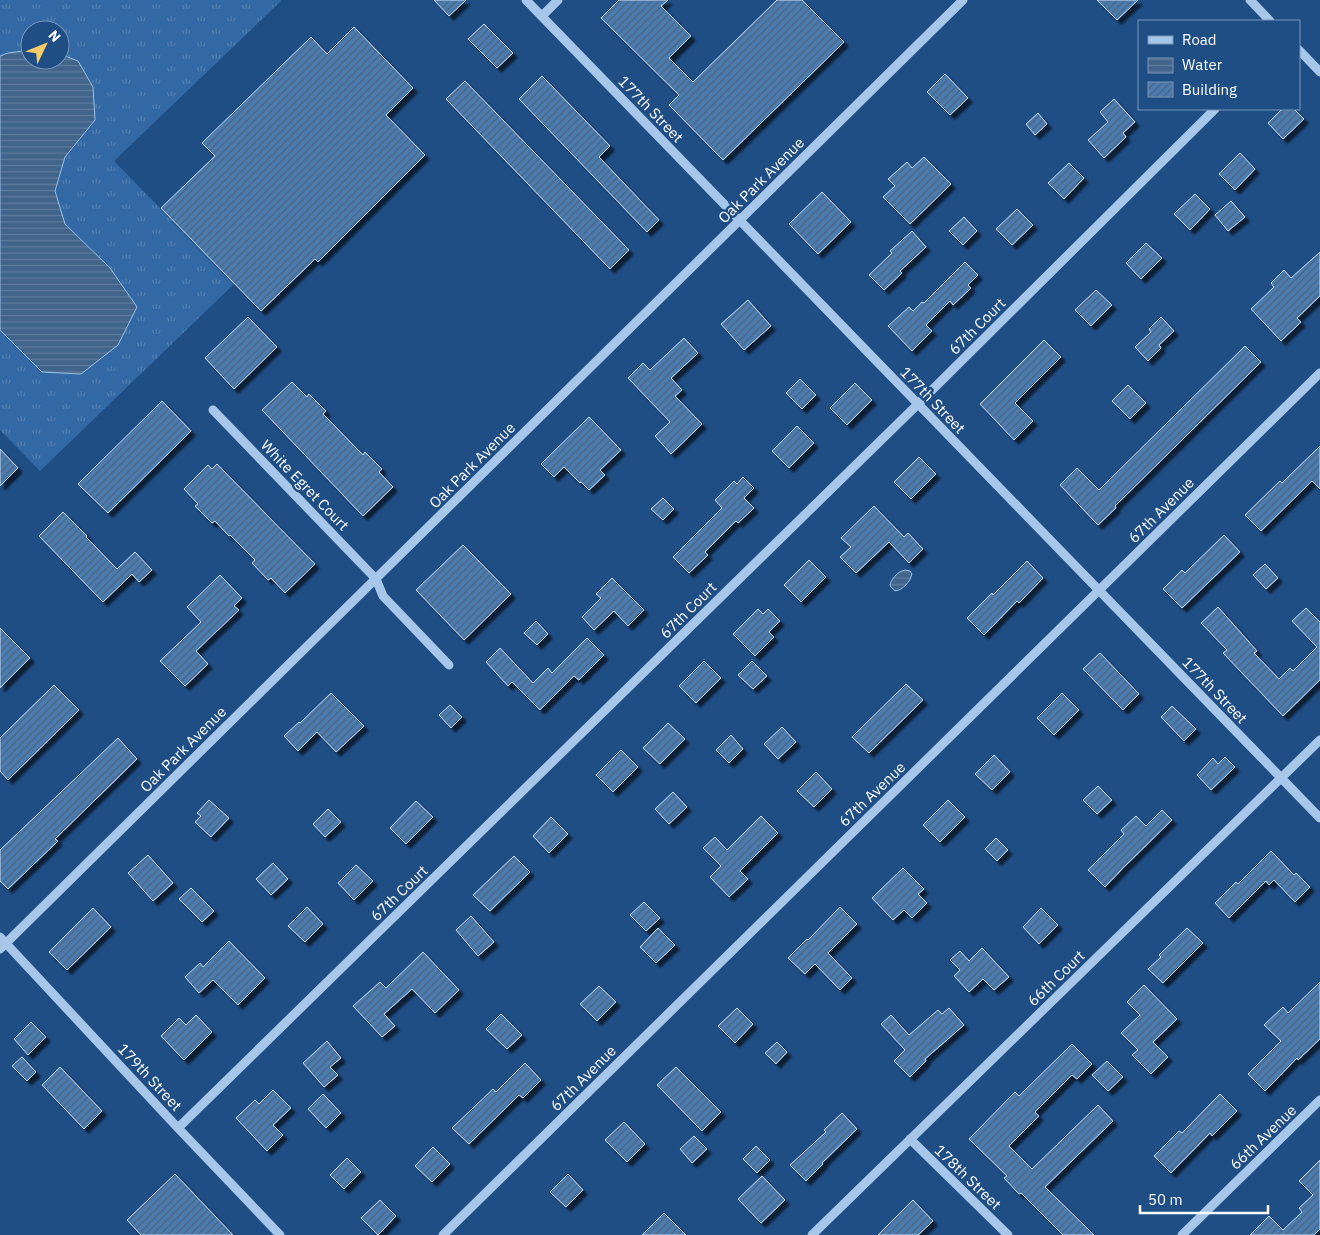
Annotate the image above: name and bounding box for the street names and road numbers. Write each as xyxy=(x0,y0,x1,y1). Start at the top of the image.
street label: 177th Street xyxy=(614,72,688,146)
street label: Oak Park Avenue xyxy=(714,133,808,227)
street label: 67th Court xyxy=(945,294,1009,358)
street label: 177th Street xyxy=(896,363,970,437)
street label: Oak Park Avenue xyxy=(425,418,519,512)
street label: White Egret Court xyxy=(257,436,353,534)
street label: 67th Avenue xyxy=(1124,473,1198,547)
street label: 67th Court xyxy=(656,578,720,642)
street label: 177th Street xyxy=(1178,653,1252,727)
street label: Oak Park Avenue xyxy=(136,702,230,796)
street label: 67th Avenue xyxy=(835,757,909,831)
street label: 67th Court xyxy=(366,861,432,925)
street label: 66th Court xyxy=(1023,946,1089,1010)
street label: 179th Street xyxy=(114,1039,186,1115)
street label: 67th Avenue xyxy=(546,1041,620,1115)
street label: 66th Avenue xyxy=(1226,1100,1300,1174)
street label: 178th Street xyxy=(931,1140,1005,1214)

